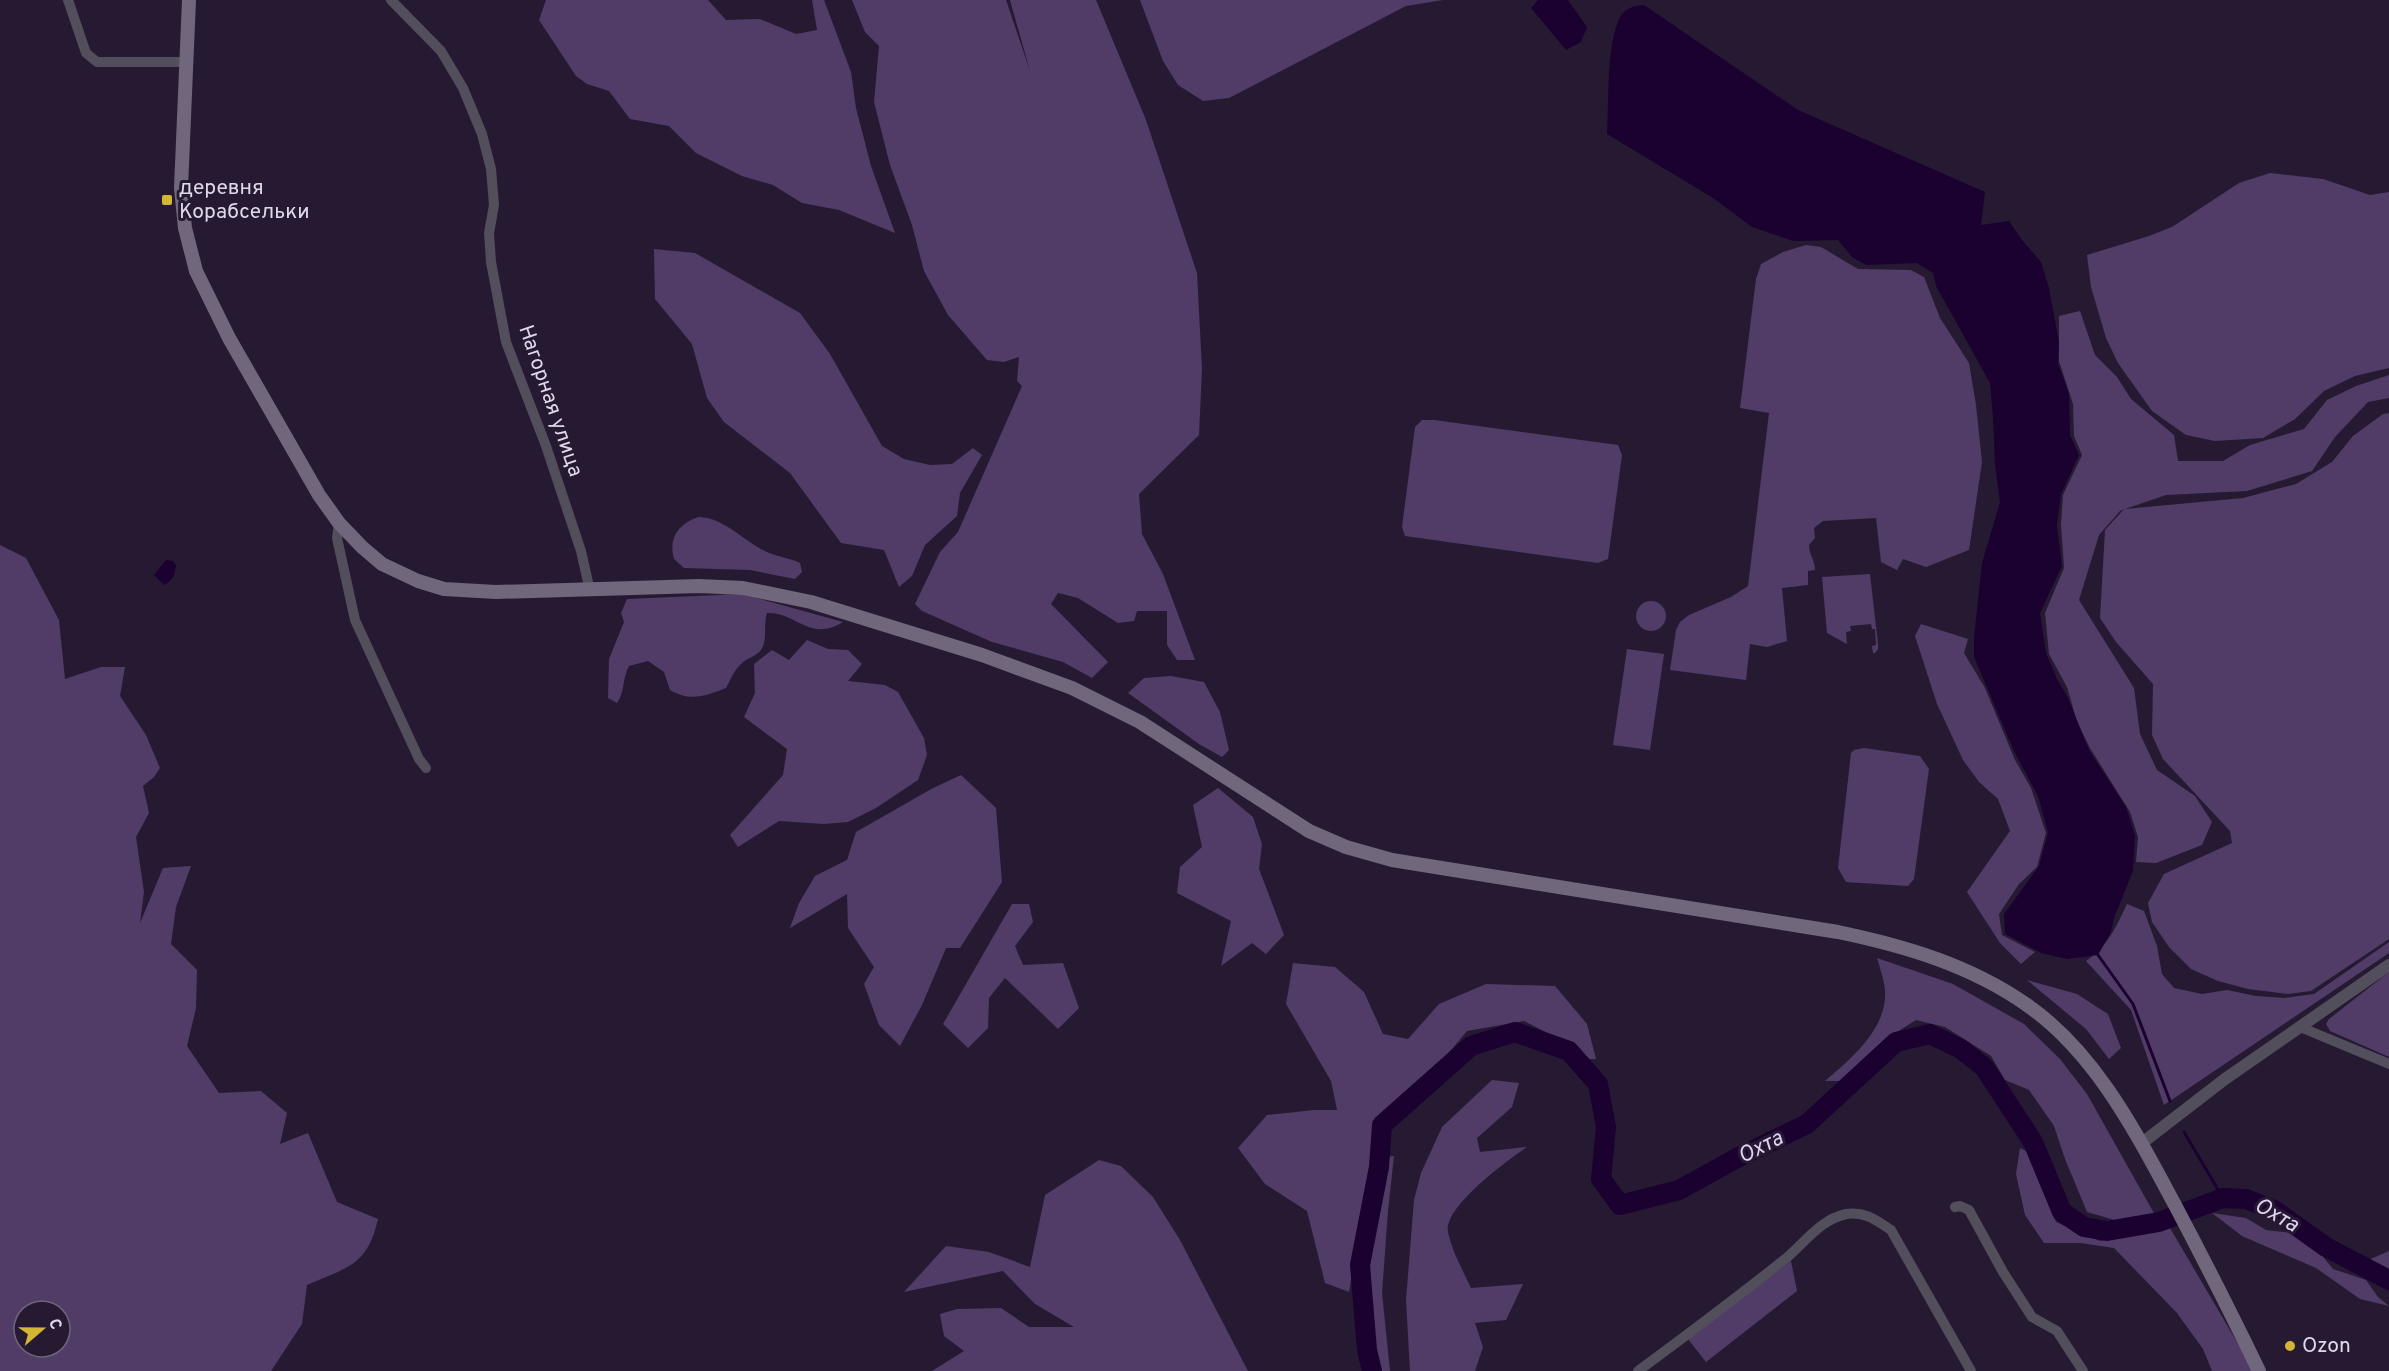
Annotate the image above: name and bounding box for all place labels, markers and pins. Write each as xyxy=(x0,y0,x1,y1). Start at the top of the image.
place label: деревня Корабсельки xyxy=(179,175,310,226)
marker: деревня Корабсельки xyxy=(160,193,174,207)
place label: Ozon xyxy=(2302,1333,2351,1360)
marker: Ozon xyxy=(2283,1339,2297,1353)

